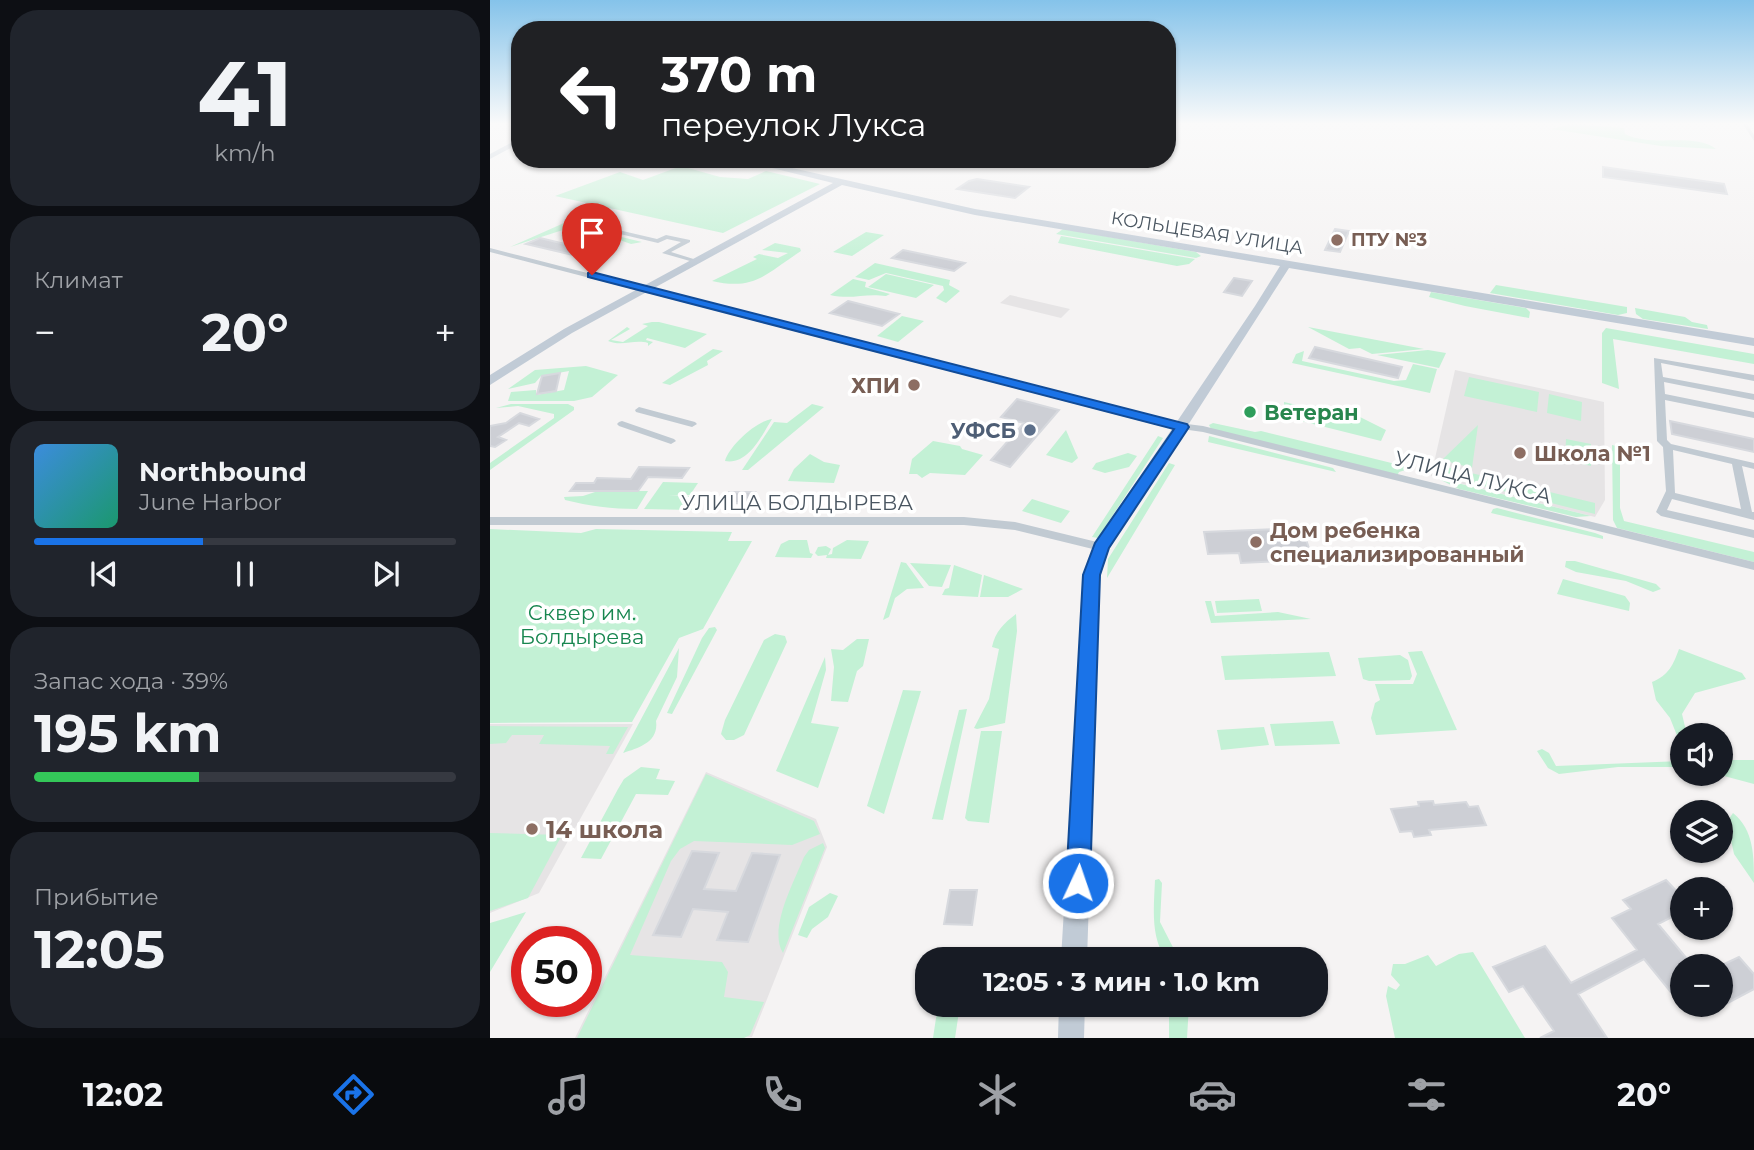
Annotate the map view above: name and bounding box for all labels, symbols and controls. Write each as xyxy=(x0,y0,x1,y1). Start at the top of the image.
text: 41 xyxy=(197,38,293,149)
text: 370 m xyxy=(661,45,818,104)
icon: left xyxy=(546,49,637,140)
text: переулок Лукса xyxy=(661,105,926,144)
text: km/h xyxy=(214,139,276,167)
pin xyxy=(562,203,622,275)
street label: КОЛЬЦЕВАЯ УЛИЦА xyxy=(1109,207,1305,259)
icon: arrive xyxy=(573,214,611,252)
place label: ПТУ №3 xyxy=(1351,229,1428,251)
marker: ПТУ №3 xyxy=(1329,232,1345,248)
text: Климат xyxy=(34,266,123,294)
text: 20° xyxy=(201,301,289,364)
text: − xyxy=(34,309,56,356)
text: + xyxy=(434,309,456,356)
place label: ХПИ xyxy=(851,373,900,398)
marker: ХПИ xyxy=(906,377,922,393)
place label: Ветеран xyxy=(1264,400,1359,425)
marker: Ветеран xyxy=(1242,404,1258,420)
place label: УФСБ xyxy=(951,418,1016,443)
marker: УФСБ xyxy=(1022,422,1038,438)
place label: Школа №1 xyxy=(1534,441,1651,466)
street label: УЛИЦА ЛУКСА xyxy=(1392,445,1554,509)
marker: Школа №1 xyxy=(1512,445,1528,461)
text: Northbound xyxy=(139,456,307,488)
text: June Harbor xyxy=(139,488,282,516)
street label: УЛИЦА БОЛДЫРЕВА xyxy=(681,490,913,515)
place label: Дом ребенка специализированный xyxy=(1270,518,1524,567)
marker: Дом ребенка специализированный xyxy=(1248,534,1264,550)
icon: previous xyxy=(85,555,123,593)
icon: pause xyxy=(226,555,264,593)
icon: next xyxy=(367,555,405,593)
park label: Сквер им. Болдырева xyxy=(520,600,644,649)
text: Запас хода · 39% xyxy=(34,667,228,695)
text: 195 km xyxy=(34,702,222,765)
map controls xyxy=(1670,723,1733,1017)
button: sound xyxy=(1670,723,1733,786)
button: layers xyxy=(1670,800,1733,863)
place label: 14 школа xyxy=(546,815,663,844)
marker: 14 школа xyxy=(524,821,540,837)
position arrow xyxy=(1041,846,1115,920)
button: + xyxy=(1670,877,1733,940)
text: Прибытие xyxy=(34,883,159,911)
text: 12:05 xyxy=(34,918,165,981)
speed limit sign: 50 xyxy=(511,926,602,1017)
button: − xyxy=(1670,954,1733,1017)
text: 12:05 · 3 мин · 1.0 km xyxy=(983,966,1260,998)
icon: directions xyxy=(329,1070,378,1119)
icon: music xyxy=(544,1070,593,1119)
icon: phone xyxy=(758,1070,807,1119)
icon: climate xyxy=(973,1070,1022,1119)
icon: car xyxy=(1188,1070,1237,1119)
icon: filters xyxy=(1402,1070,1451,1119)
text: 12:02 xyxy=(83,1075,163,1114)
text: 20° xyxy=(1617,1075,1671,1114)

